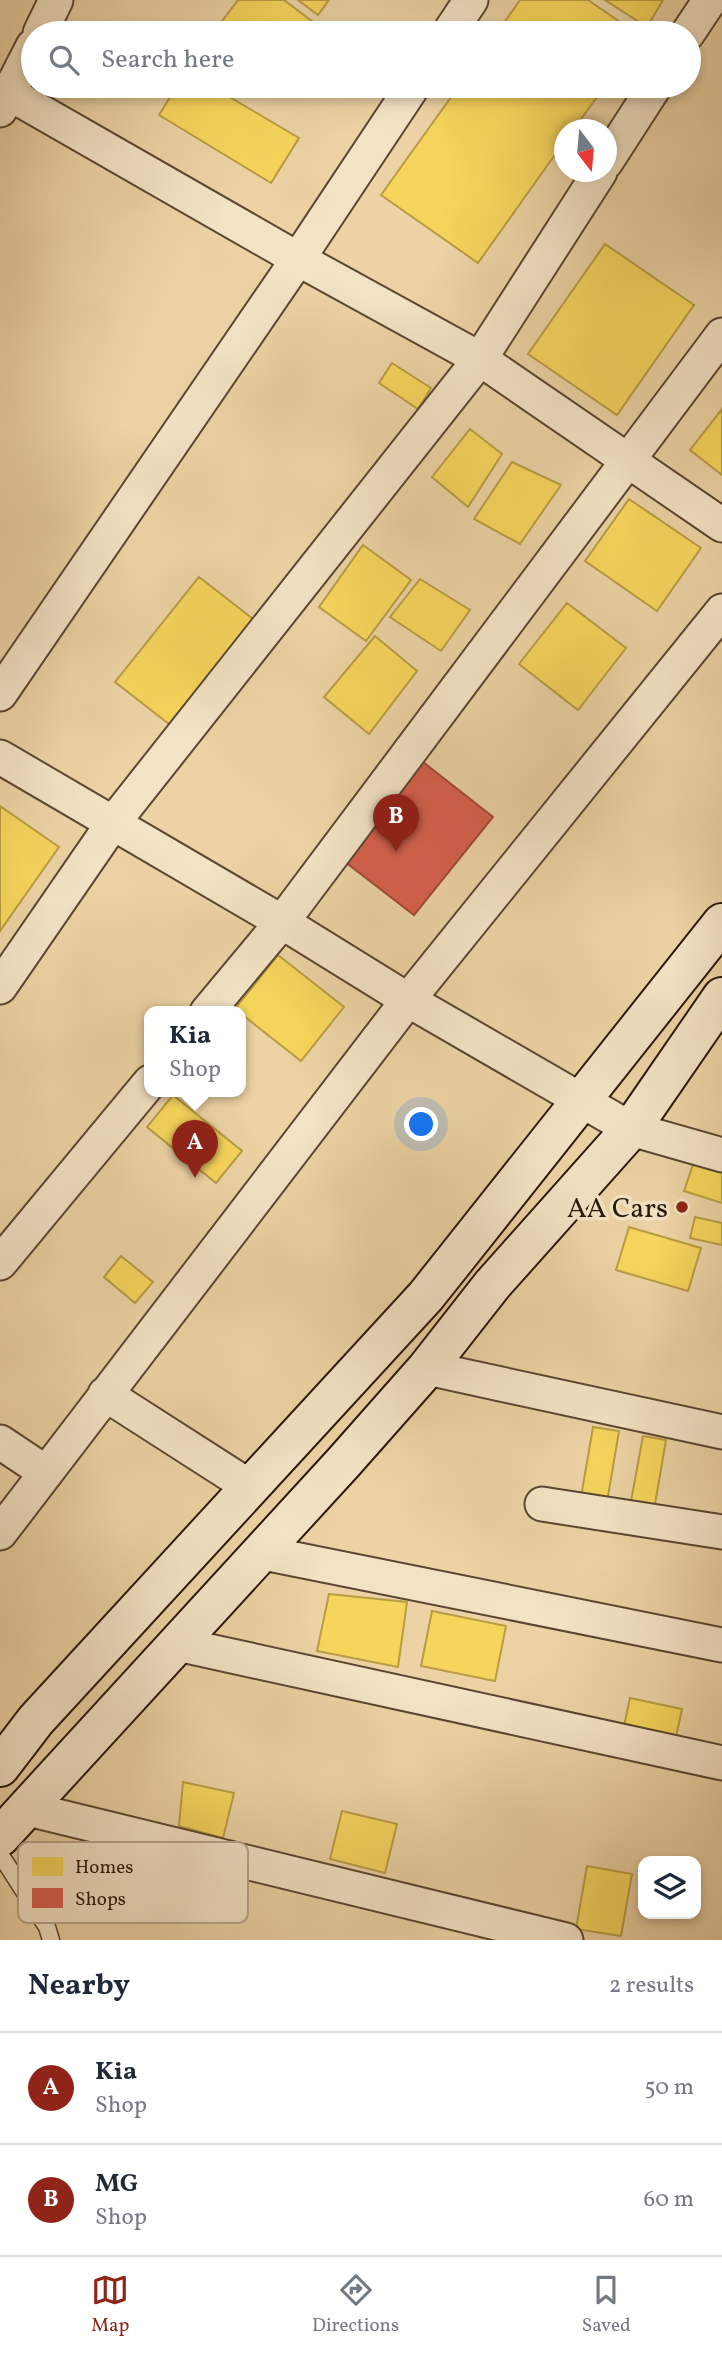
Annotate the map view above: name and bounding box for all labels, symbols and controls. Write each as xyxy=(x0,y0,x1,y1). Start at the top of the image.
search box xyxy=(21,21,701,98)
icon: search xyxy=(45,41,83,79)
text: Search here xyxy=(101,42,234,78)
north arrow xyxy=(554,119,617,182)
pin: B xyxy=(373,794,419,852)
popup xyxy=(144,1006,246,1097)
text: Kia xyxy=(169,1018,211,1054)
text: Shop xyxy=(169,1054,221,1086)
your location xyxy=(404,1107,438,1141)
pin: A xyxy=(172,1120,218,1178)
place label: AA Cars xyxy=(567,1190,668,1229)
marker: AA Cars xyxy=(674,1199,690,1215)
legend xyxy=(18,1842,248,1923)
text: Homes xyxy=(75,1855,133,1881)
map controls xyxy=(638,1856,701,1919)
button: layers xyxy=(638,1856,701,1919)
text: Shops xyxy=(75,1887,126,1913)
text: Nearby xyxy=(28,1965,130,2007)
text: 2 results xyxy=(609,1970,694,2002)
text: Kia xyxy=(95,2054,137,2090)
text: A xyxy=(43,2072,59,2104)
text: 50 m xyxy=(645,2072,694,2104)
text: Shop xyxy=(95,2090,147,2122)
text: MG xyxy=(95,2166,138,2202)
text: B xyxy=(43,2184,59,2216)
text: 60 m xyxy=(644,2184,694,2216)
text: Shop xyxy=(95,2202,147,2234)
tab: Map xyxy=(91,2271,129,2339)
tab: Directions xyxy=(312,2271,399,2339)
tab: Saved xyxy=(582,2271,631,2339)

